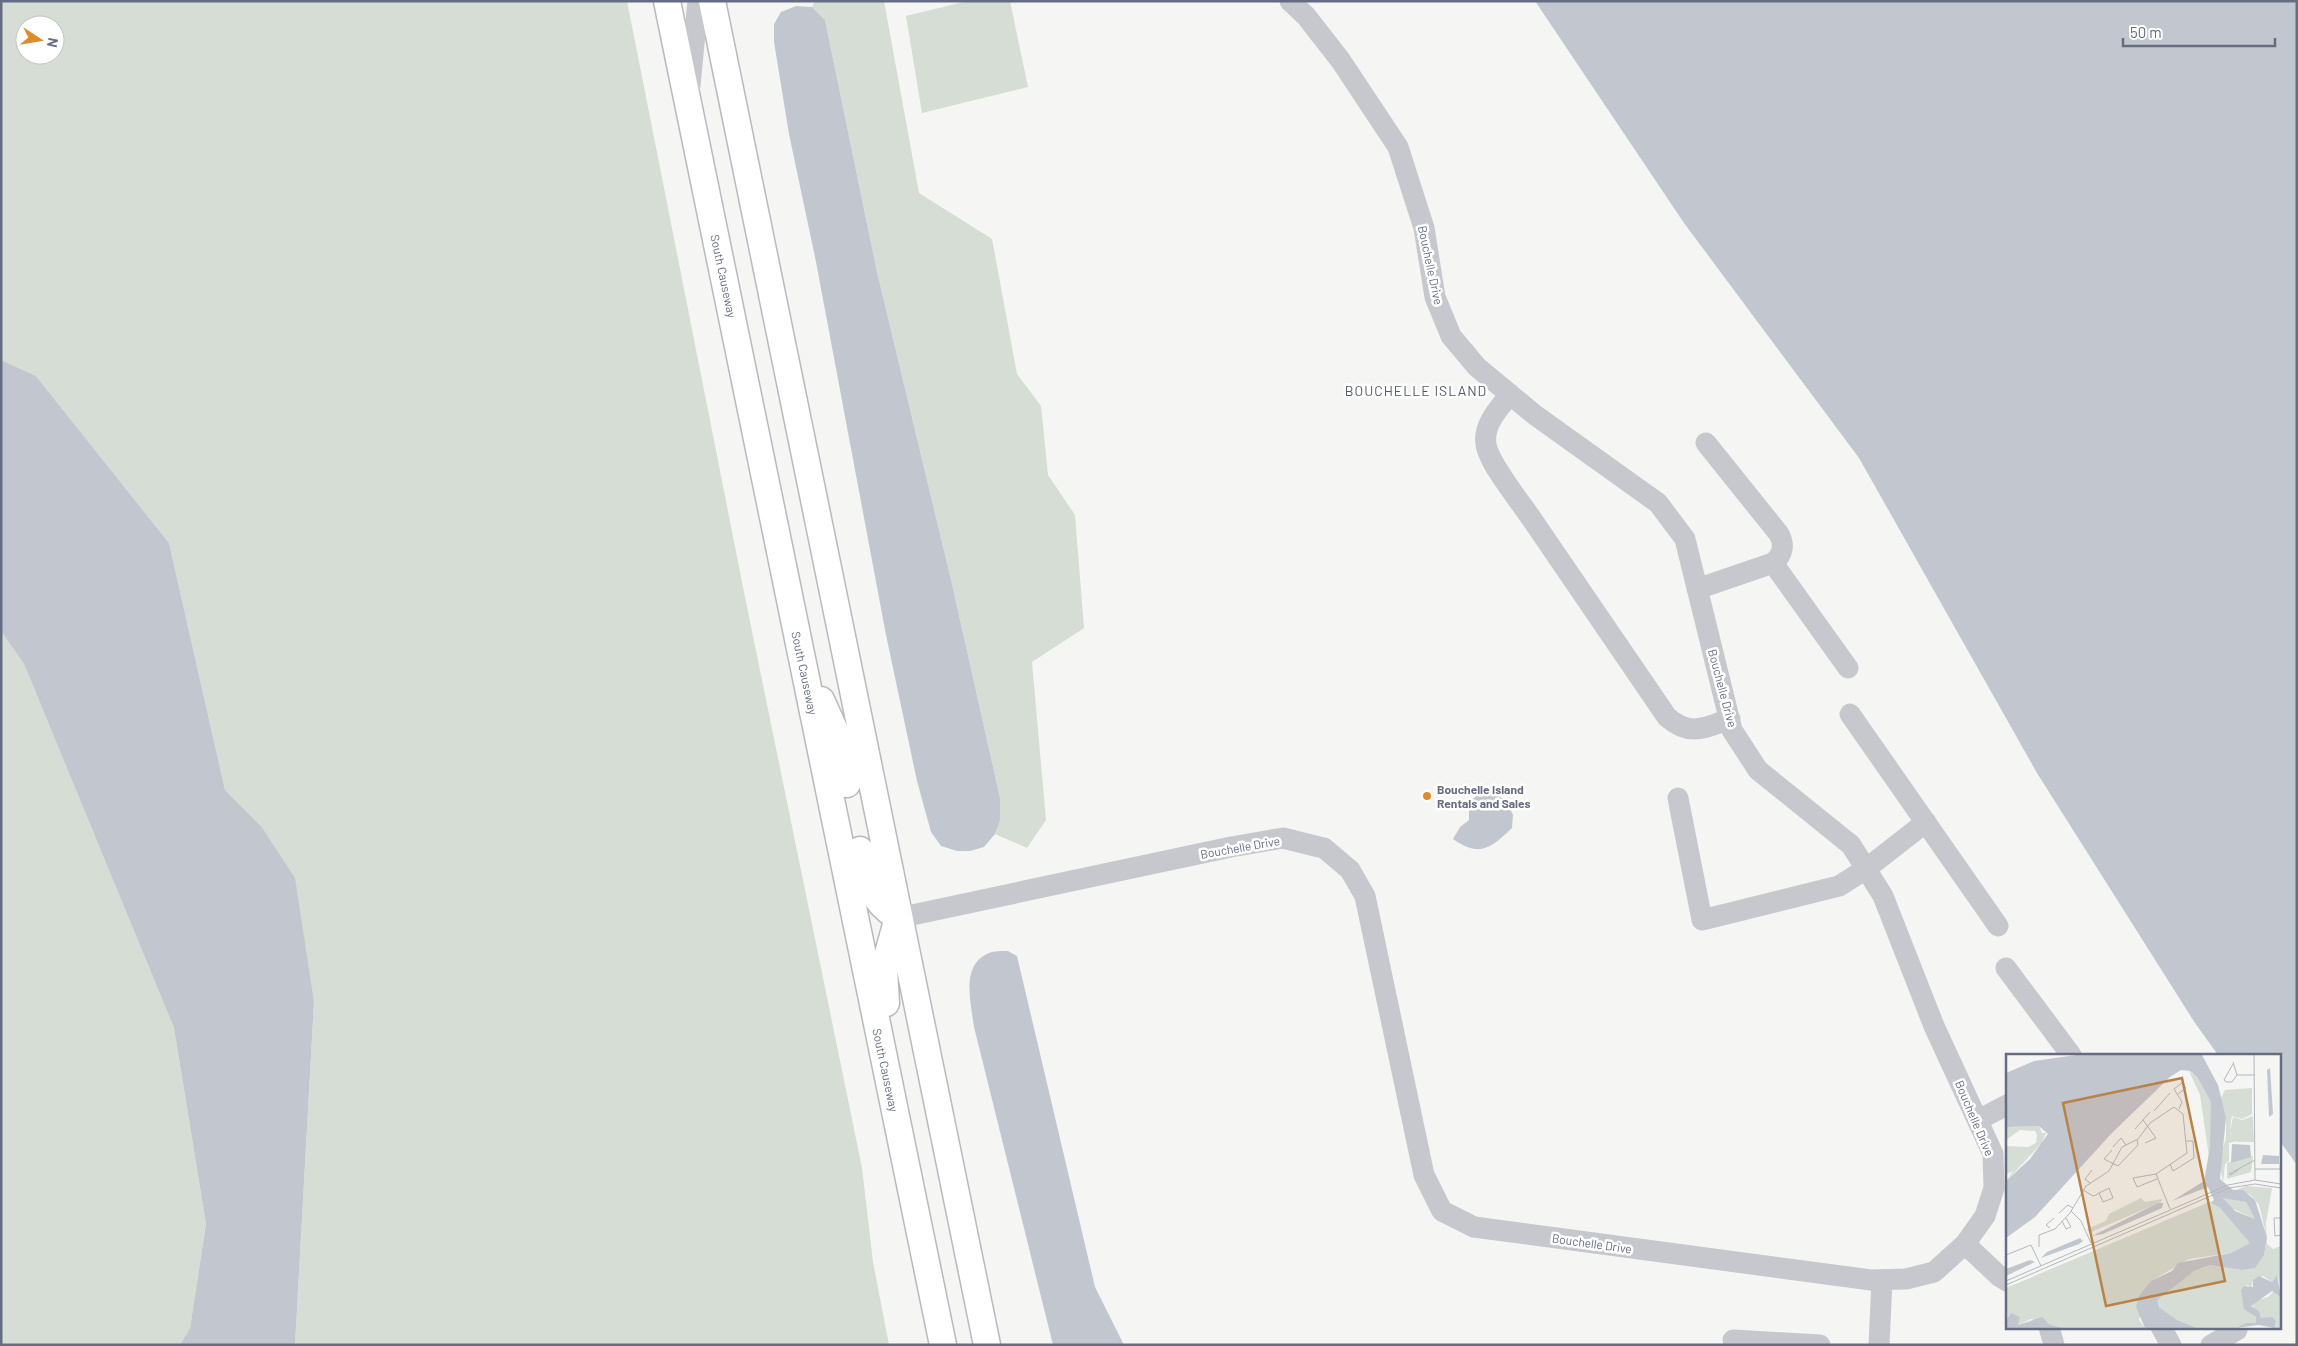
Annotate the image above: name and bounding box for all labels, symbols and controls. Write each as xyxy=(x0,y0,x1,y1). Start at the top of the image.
north arrow xyxy=(15,15,65,65)
scale bar xyxy=(2123,15,2276,47)
text: 50 m xyxy=(2130,23,2162,41)
text: N xyxy=(44,36,62,49)
street label: Bouchelle Drive xyxy=(1416,224,1446,306)
street label: South Causeway xyxy=(708,233,740,320)
district label: BOUCHELLE ISLAND xyxy=(1345,382,1487,399)
street label: South Causeway xyxy=(789,630,821,717)
street label: Bouchelle Drive xyxy=(1706,647,1740,729)
place label: Bouchelle Island Rentals and Sales xyxy=(1437,782,1531,810)
marker: Bouchelle Island Rentals and Sales xyxy=(1421,790,1433,802)
street label: Bouchelle Drive xyxy=(1199,833,1281,861)
street label: South Causeway xyxy=(870,1027,902,1114)
inset map xyxy=(2006,1054,2280,1328)
street label: Bouchelle Drive xyxy=(1953,1078,1997,1158)
street label: Bouchelle Drive xyxy=(1551,1230,1633,1256)

